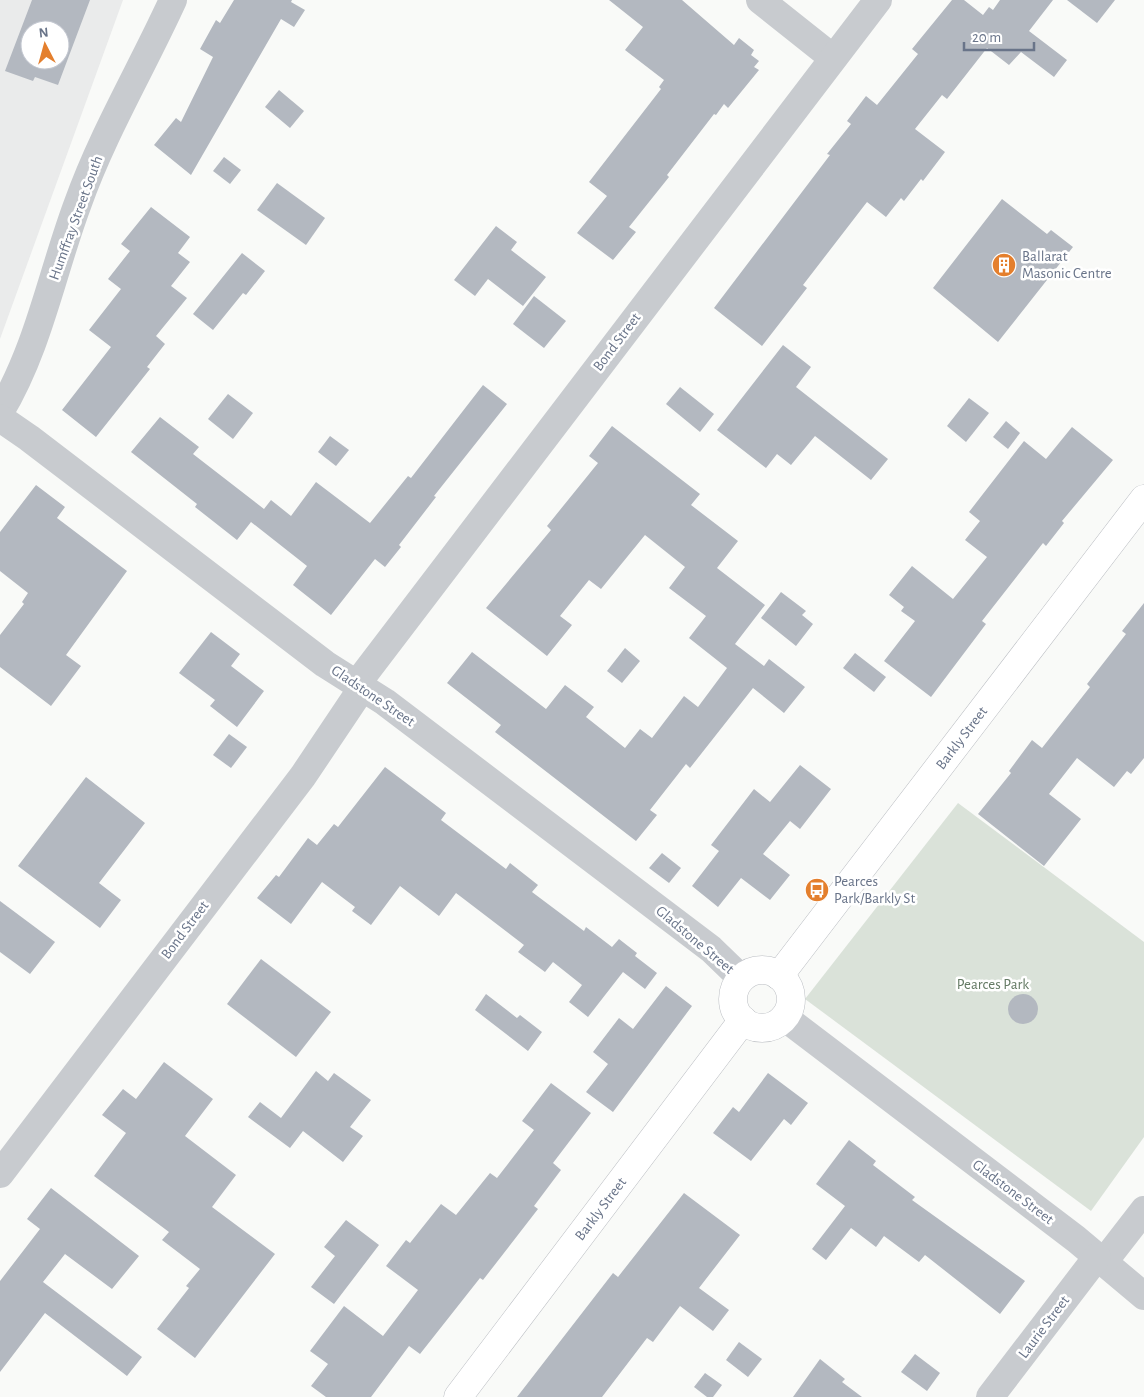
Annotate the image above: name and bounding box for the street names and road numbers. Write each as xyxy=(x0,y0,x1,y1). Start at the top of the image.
street label: Humffray Street South xyxy=(47,154,105,282)
street label: Bond Street xyxy=(590,310,644,374)
street label: Gladstone Street xyxy=(329,663,418,729)
street label: Barkly Street xyxy=(933,703,990,772)
street label: Bond Street xyxy=(158,898,212,962)
street label: Gladstone Street xyxy=(653,903,737,977)
street label: Gladstone Street xyxy=(970,1157,1056,1227)
street label: Barkly Street xyxy=(572,1174,629,1243)
street label: Laurie Street xyxy=(1016,1293,1072,1361)

